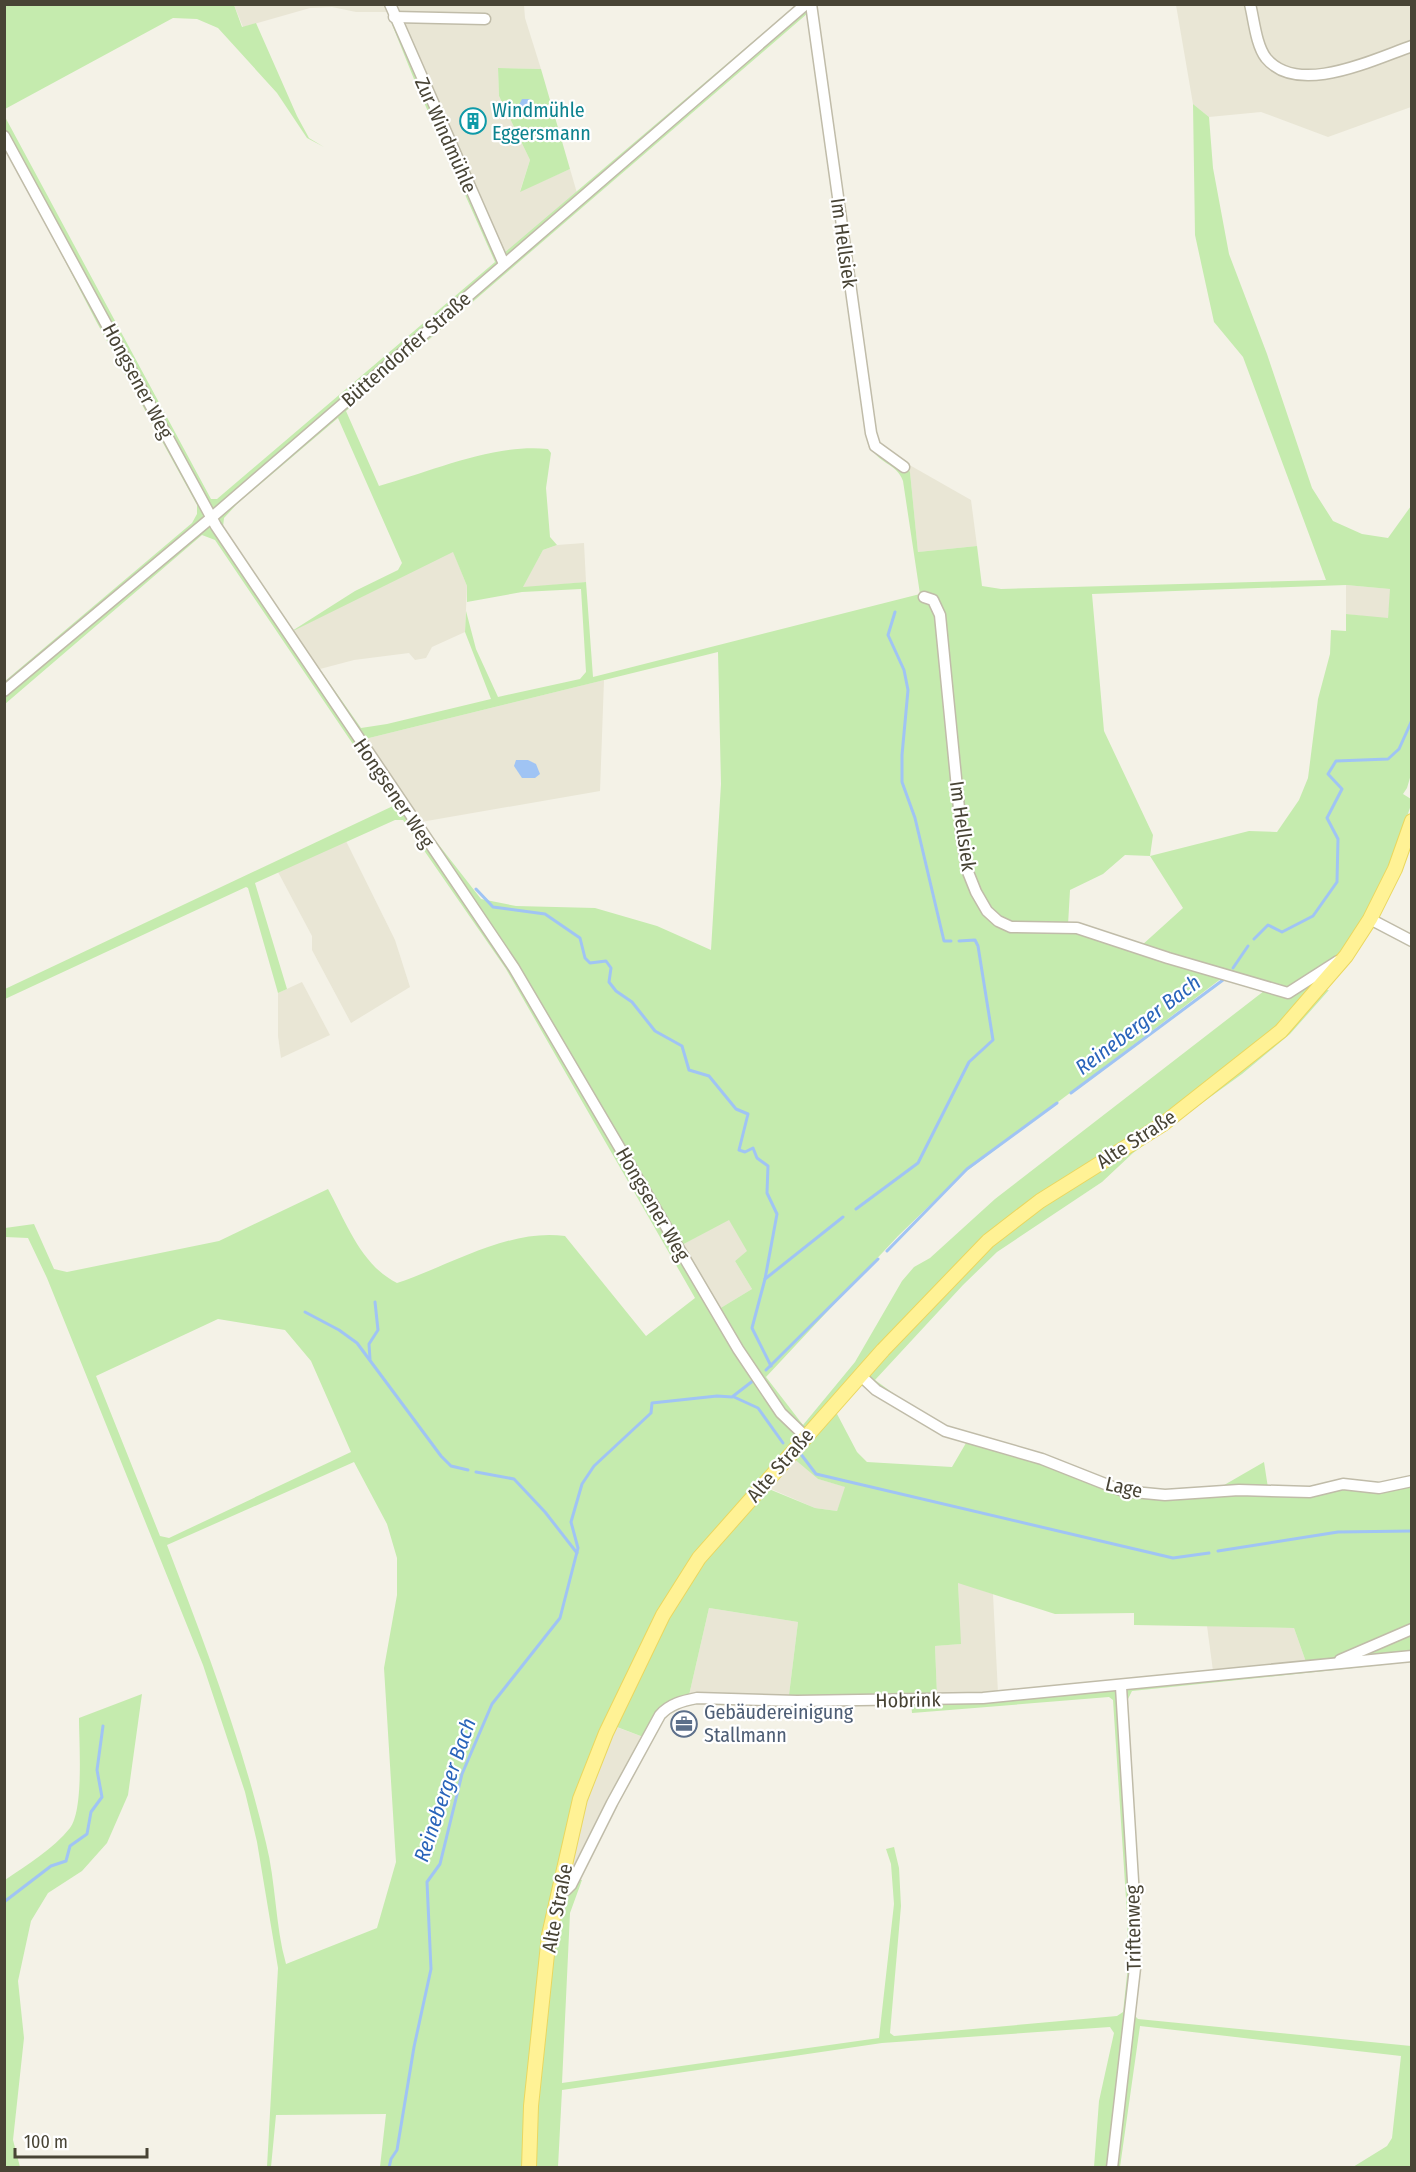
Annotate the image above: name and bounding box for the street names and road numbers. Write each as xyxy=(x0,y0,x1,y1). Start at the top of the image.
street label: Zur Windmühle xyxy=(410,74,482,196)
street label: Im Hellsiek xyxy=(826,196,862,290)
street label: Büttendorfer Straße xyxy=(336,286,476,412)
street label: Hongsener Weg xyxy=(98,319,179,443)
street label: Hongsener Weg xyxy=(349,734,440,853)
street label: Im Hellsiek xyxy=(945,779,981,873)
street label: Alte Straße xyxy=(1092,1104,1180,1174)
street label: Hongsener Weg xyxy=(611,1143,695,1266)
street label: Alte Straße xyxy=(741,1423,819,1507)
street label: Lage xyxy=(1103,1471,1145,1503)
street label: Hobrink xyxy=(875,1687,941,1713)
street label: Alte Straße xyxy=(537,1862,577,1954)
street label: Triftenweg xyxy=(1120,1884,1146,1971)

